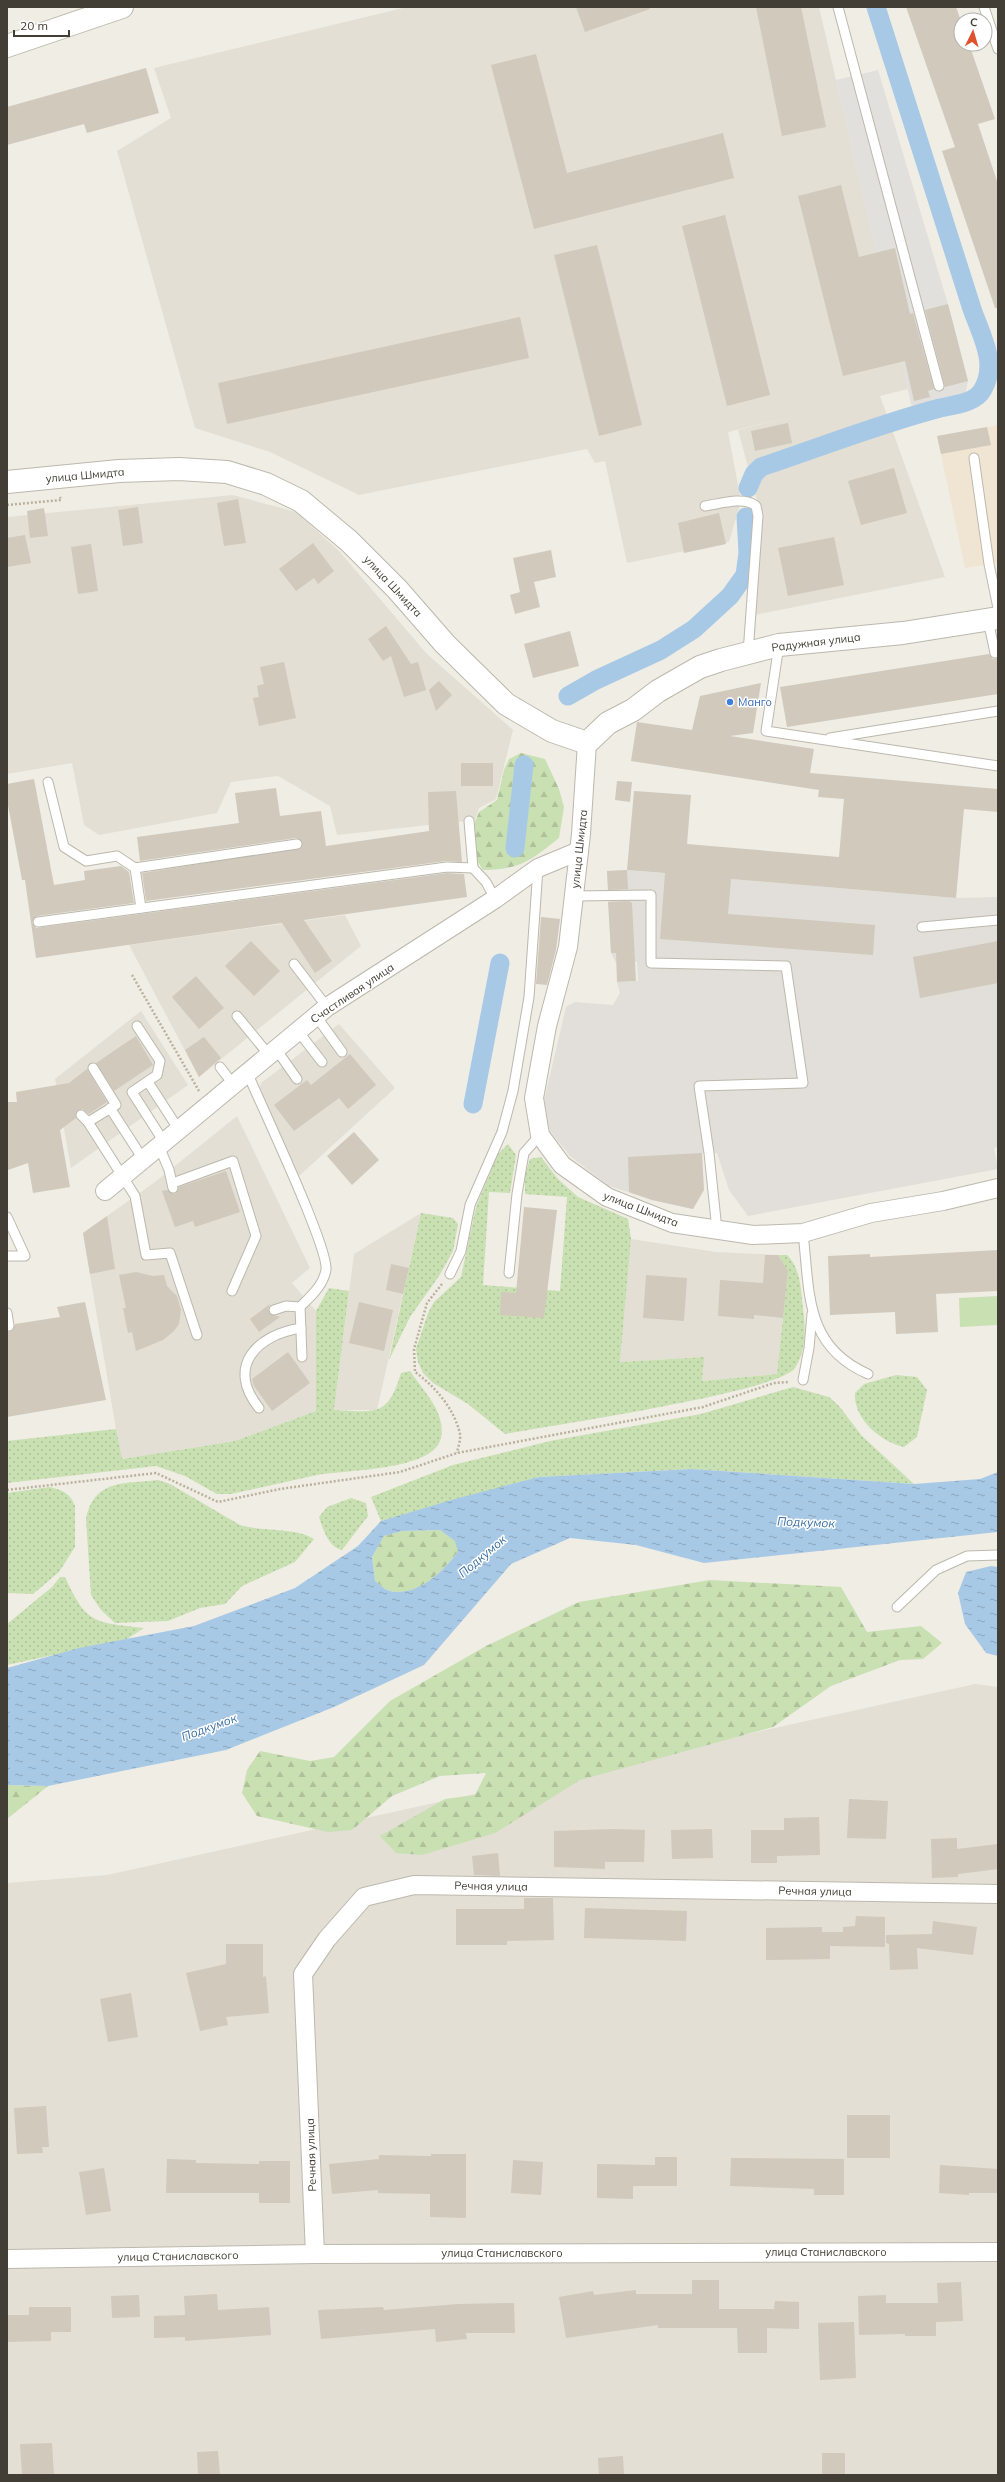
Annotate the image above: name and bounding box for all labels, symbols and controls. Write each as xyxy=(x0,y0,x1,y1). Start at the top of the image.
scale bar xyxy=(14,12,69,38)
north arrow xyxy=(953,12,993,52)
text: С xyxy=(970,15,979,29)
text: 20 m xyxy=(20,18,48,33)
street label: улица Шмидта xyxy=(45,465,125,485)
street label: улица Шмидта xyxy=(361,552,425,620)
street label: Радужная улица xyxy=(771,630,861,654)
place label: Манго xyxy=(738,695,772,709)
marker: Манго xyxy=(725,697,735,707)
street label: улица Шмидта xyxy=(568,809,590,889)
street label: Счастливая улица xyxy=(308,960,396,1026)
street label: улица Шмидта xyxy=(602,1188,680,1230)
water label: Подкумок xyxy=(777,1513,836,1531)
water label: Подкумок xyxy=(455,1531,509,1580)
water label: Подкумок xyxy=(179,1710,239,1744)
street label: Речная улица xyxy=(454,1878,528,1894)
street label: Речная улица xyxy=(778,1883,852,1899)
street label: Речная улица xyxy=(303,2118,319,2192)
street label: улица Станиславского xyxy=(765,2245,887,2259)
street label: улица Станиславского xyxy=(441,2246,563,2260)
street label: улица Станиславского xyxy=(117,2248,239,2264)

